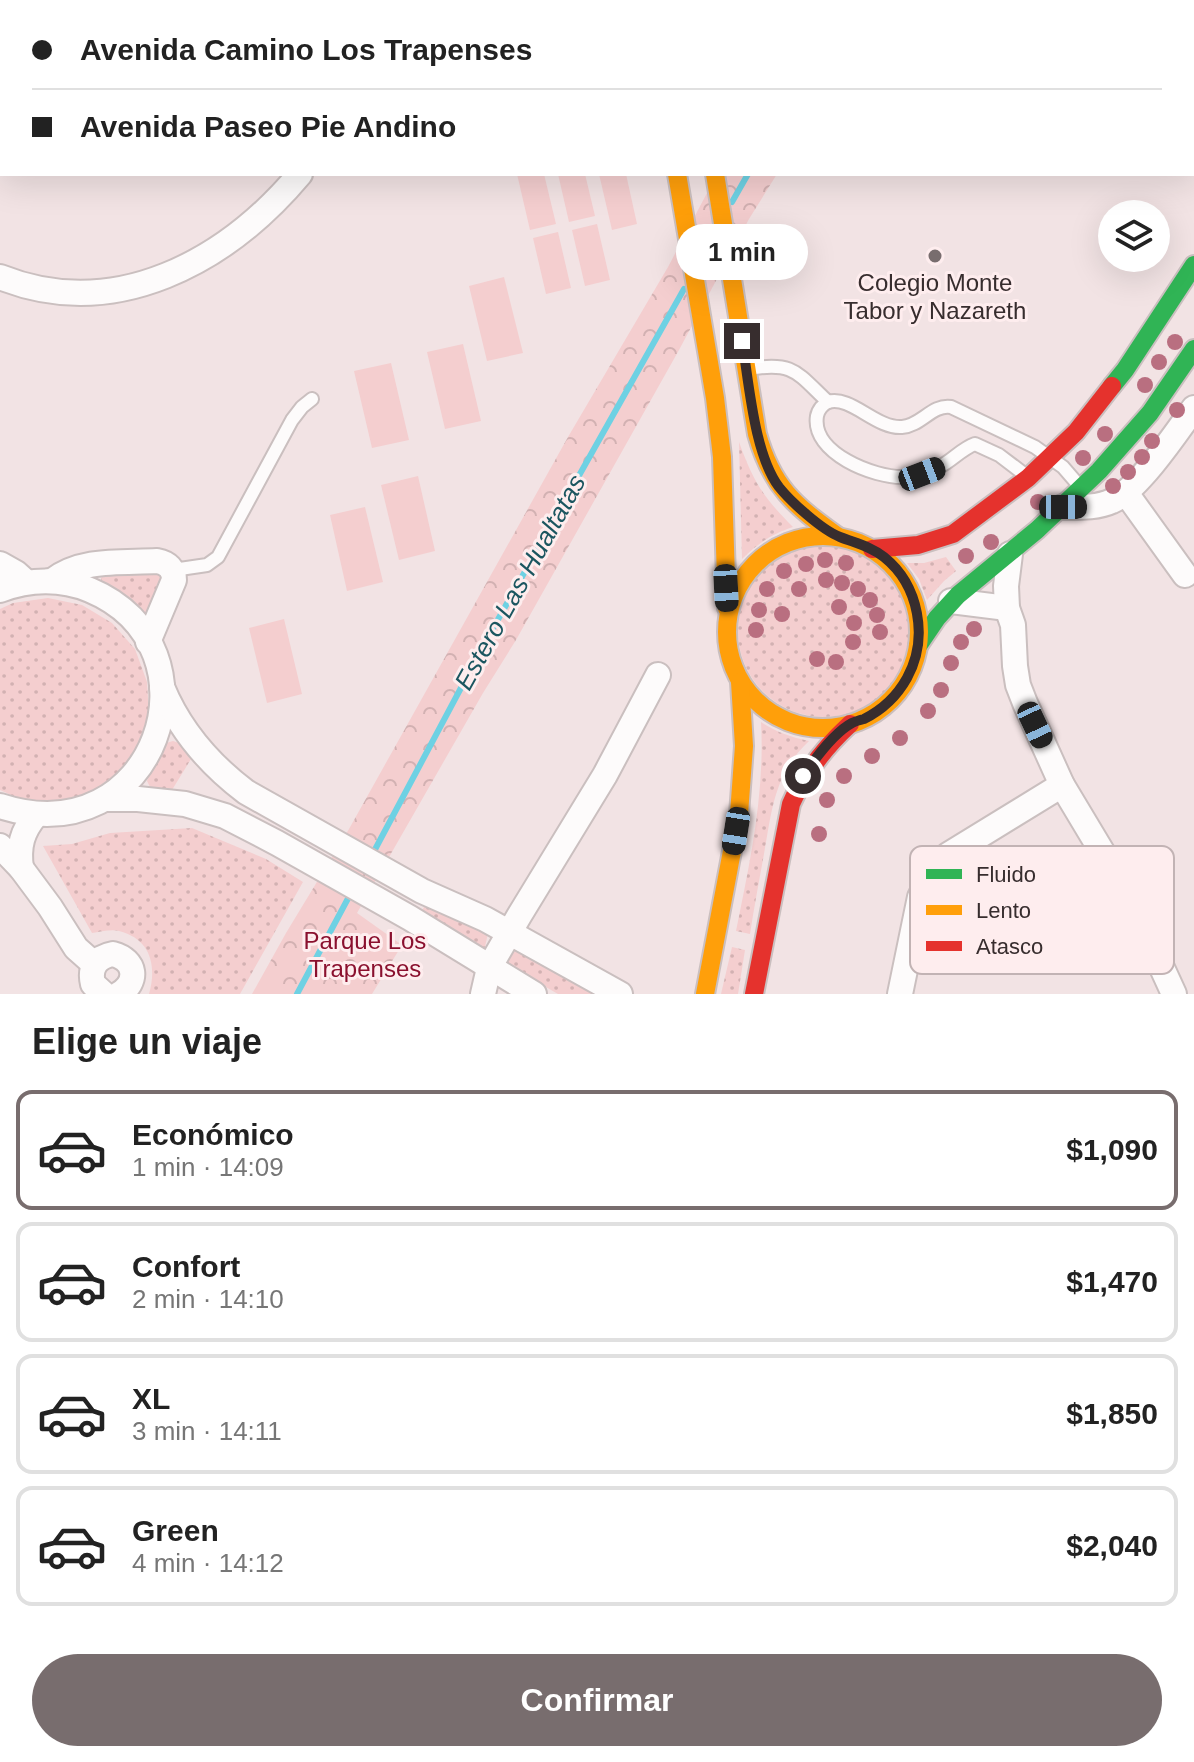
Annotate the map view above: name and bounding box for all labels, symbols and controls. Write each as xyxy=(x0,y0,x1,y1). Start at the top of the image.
text: Avenida Camino Los Trapenses xyxy=(80,33,532,66)
text: Avenida Paseo Pie Andino xyxy=(80,110,456,143)
map controls xyxy=(1098,200,1170,272)
button: layers xyxy=(1098,200,1170,272)
callout: 1 min xyxy=(676,225,808,281)
text: 1 min xyxy=(708,237,776,267)
marker: Colegio Monte Tabor y Nazareth xyxy=(926,247,944,265)
place label: Colegio Monte Tabor y Nazareth xyxy=(844,269,1026,324)
route end xyxy=(724,323,760,359)
car xyxy=(895,454,949,494)
water label: Estero Las Hualtatas xyxy=(448,469,592,695)
car xyxy=(1039,495,1087,519)
car xyxy=(713,563,739,613)
car xyxy=(1014,698,1056,752)
route start xyxy=(785,758,821,794)
car xyxy=(720,805,752,857)
legend xyxy=(910,846,1174,974)
text: Fluido xyxy=(976,862,1036,887)
text: Lento xyxy=(976,898,1031,923)
park label: Parque Los Trapenses xyxy=(304,927,426,982)
text: Atasco xyxy=(976,934,1043,959)
text: Elige un viaje xyxy=(32,1021,262,1062)
icon: car xyxy=(36,1114,108,1186)
text: Económico xyxy=(132,1118,294,1151)
text: $1,090 xyxy=(1066,1133,1158,1166)
text: 1 min · 14:09 xyxy=(132,1152,284,1182)
icon: car xyxy=(36,1246,108,1318)
text: Confort xyxy=(132,1250,240,1283)
text: $1,470 xyxy=(1066,1265,1158,1298)
text: 2 min · 14:10 xyxy=(132,1284,284,1314)
icon: car xyxy=(36,1378,108,1450)
text: XL xyxy=(132,1382,170,1415)
text: $1,850 xyxy=(1066,1397,1158,1430)
text: 3 min · 14:11 xyxy=(132,1416,282,1446)
icon: car xyxy=(36,1510,108,1582)
text: Green xyxy=(132,1514,219,1547)
text: $2,040 xyxy=(1066,1529,1158,1562)
text: 4 min · 14:12 xyxy=(132,1548,284,1578)
button: Confirmar xyxy=(32,1654,1162,1746)

